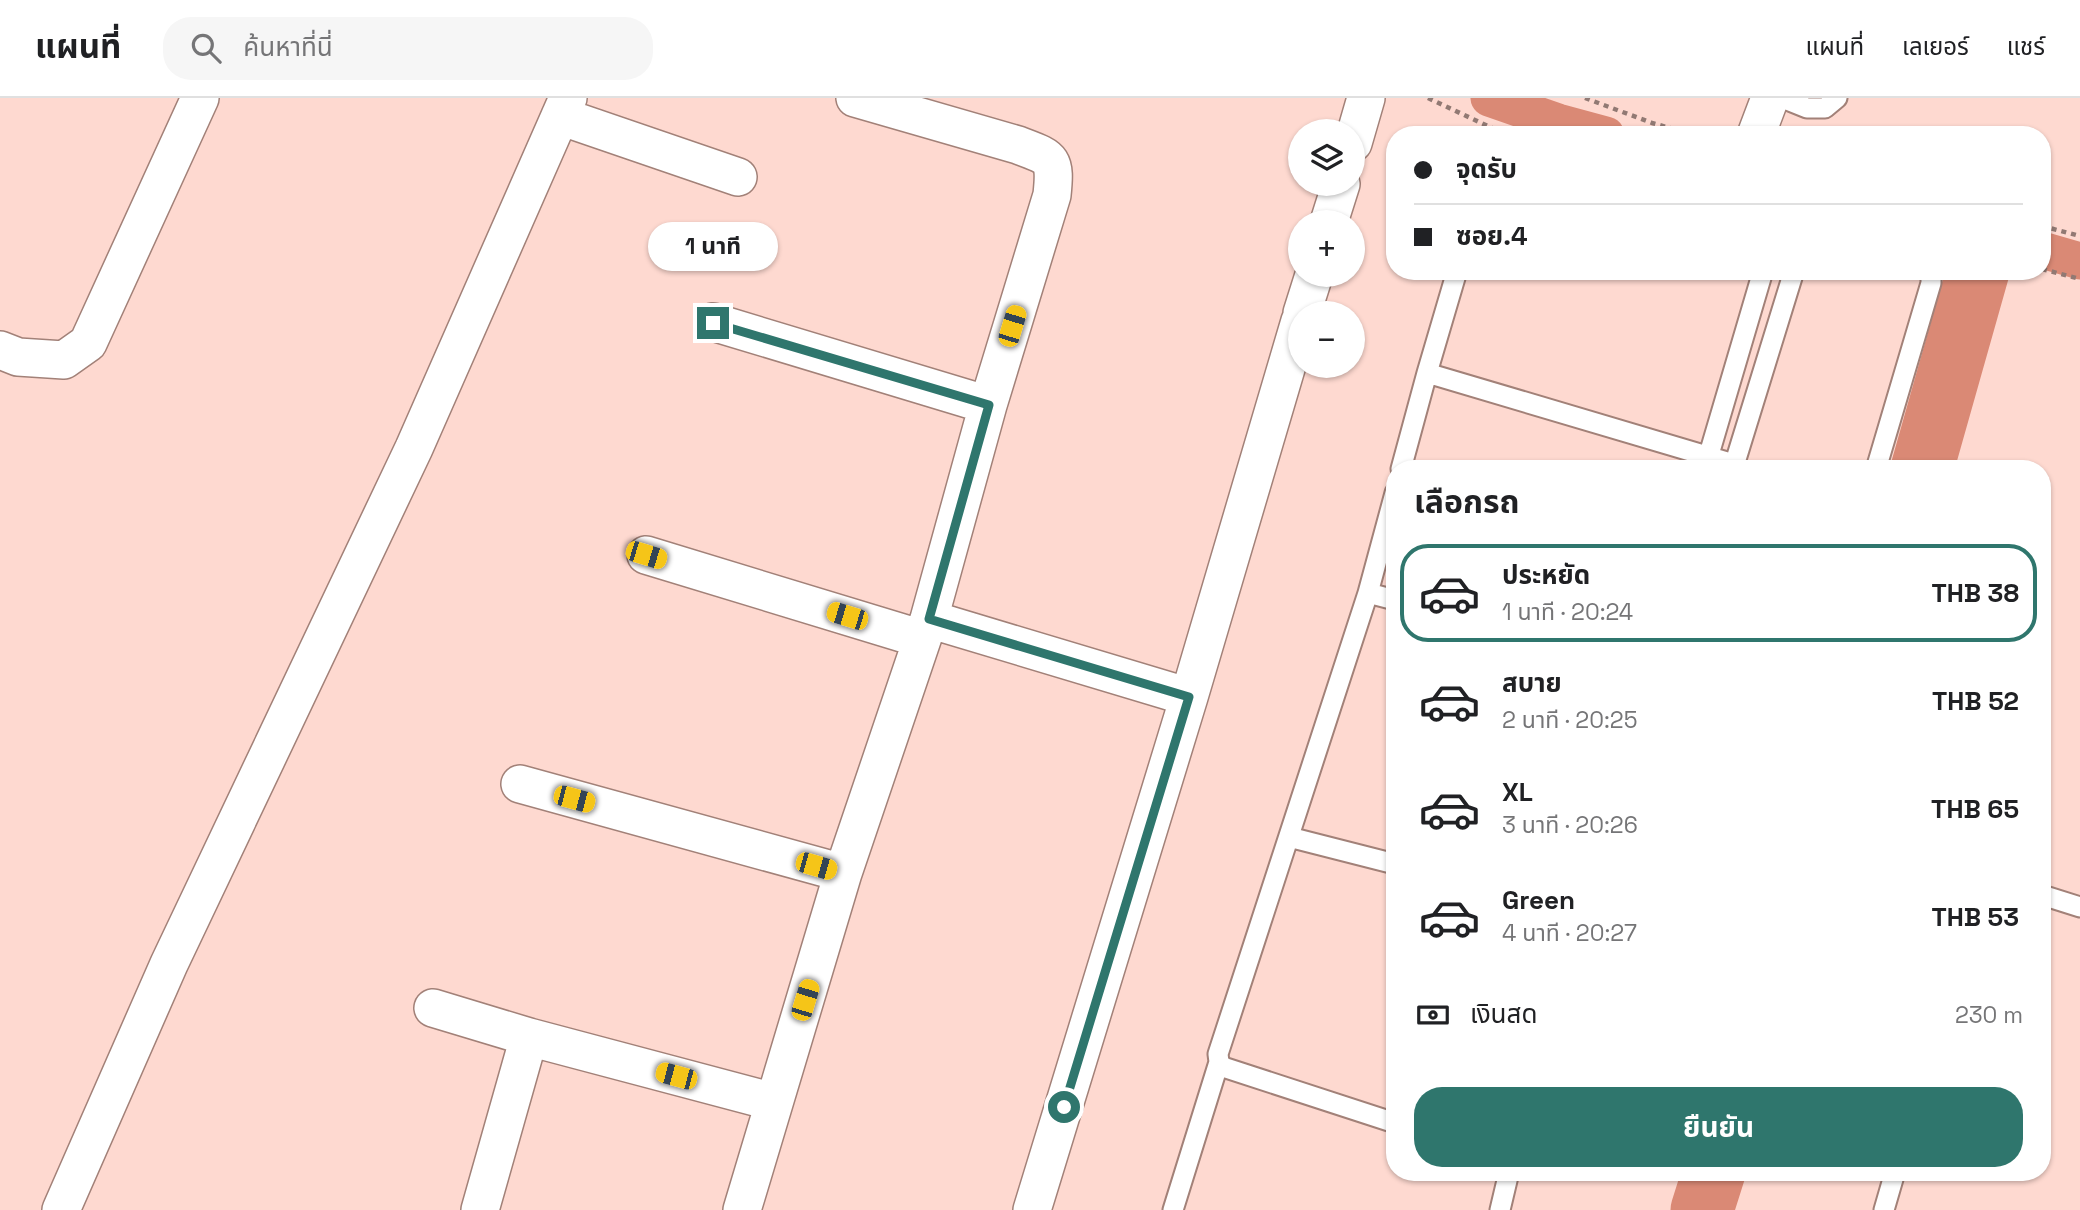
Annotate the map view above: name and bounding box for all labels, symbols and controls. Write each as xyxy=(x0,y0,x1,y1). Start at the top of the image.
search box xyxy=(163,17,653,80)
text: แผนที่ xyxy=(35,26,121,68)
icon: search xyxy=(187,29,225,67)
text: ค้นหาที่นี่ xyxy=(243,30,333,64)
text: แผนที่ xyxy=(1806,31,1864,62)
text: เลเยอร์ xyxy=(1902,31,1969,62)
text: แชร์ xyxy=(2007,31,2045,62)
map controls xyxy=(1288,119,1365,378)
button: layers xyxy=(1288,119,1365,196)
text: จุดรับ xyxy=(1456,152,1517,186)
button: + xyxy=(1288,210,1365,287)
text: ซอย.4 xyxy=(1456,219,1528,253)
callout: 1 นาที xyxy=(648,222,778,271)
text: 1 นาที xyxy=(685,231,741,261)
button: − xyxy=(1288,301,1365,378)
car xyxy=(996,303,1029,349)
route end xyxy=(697,307,729,339)
text: เลือกรถ xyxy=(1414,482,1519,522)
car xyxy=(623,539,670,571)
text: ประหยัด xyxy=(1502,558,1590,592)
icon: car xyxy=(1418,562,1481,625)
text: THB 38 xyxy=(1931,576,2019,610)
text: 1 นาที · 20:24 xyxy=(1502,597,1633,627)
car xyxy=(824,600,871,632)
text: สบาย xyxy=(1502,666,1562,700)
icon: car xyxy=(1418,670,1481,733)
text: THB 52 xyxy=(1932,684,2019,718)
text: 2 นาที · 20:25 xyxy=(1502,705,1637,735)
text: XL xyxy=(1502,775,1533,809)
icon: car xyxy=(1418,778,1481,841)
car xyxy=(551,783,598,815)
text: THB 65 xyxy=(1931,792,2019,826)
text: 3 นาที · 20:26 xyxy=(1502,810,1638,840)
car xyxy=(793,850,840,882)
text: Green xyxy=(1502,883,1575,917)
icon: car xyxy=(1418,886,1481,949)
text: THB 53 xyxy=(1931,900,2019,934)
text: 4 นาที · 20:27 xyxy=(1502,918,1637,948)
car xyxy=(789,977,822,1023)
icon: cash xyxy=(1414,996,1452,1034)
text: เงินสด xyxy=(1470,997,1537,1031)
text: 230 m xyxy=(1955,1000,2023,1030)
car xyxy=(653,1060,700,1092)
button: ยืนยัน xyxy=(1414,1087,2023,1167)
route start xyxy=(1048,1091,1080,1123)

